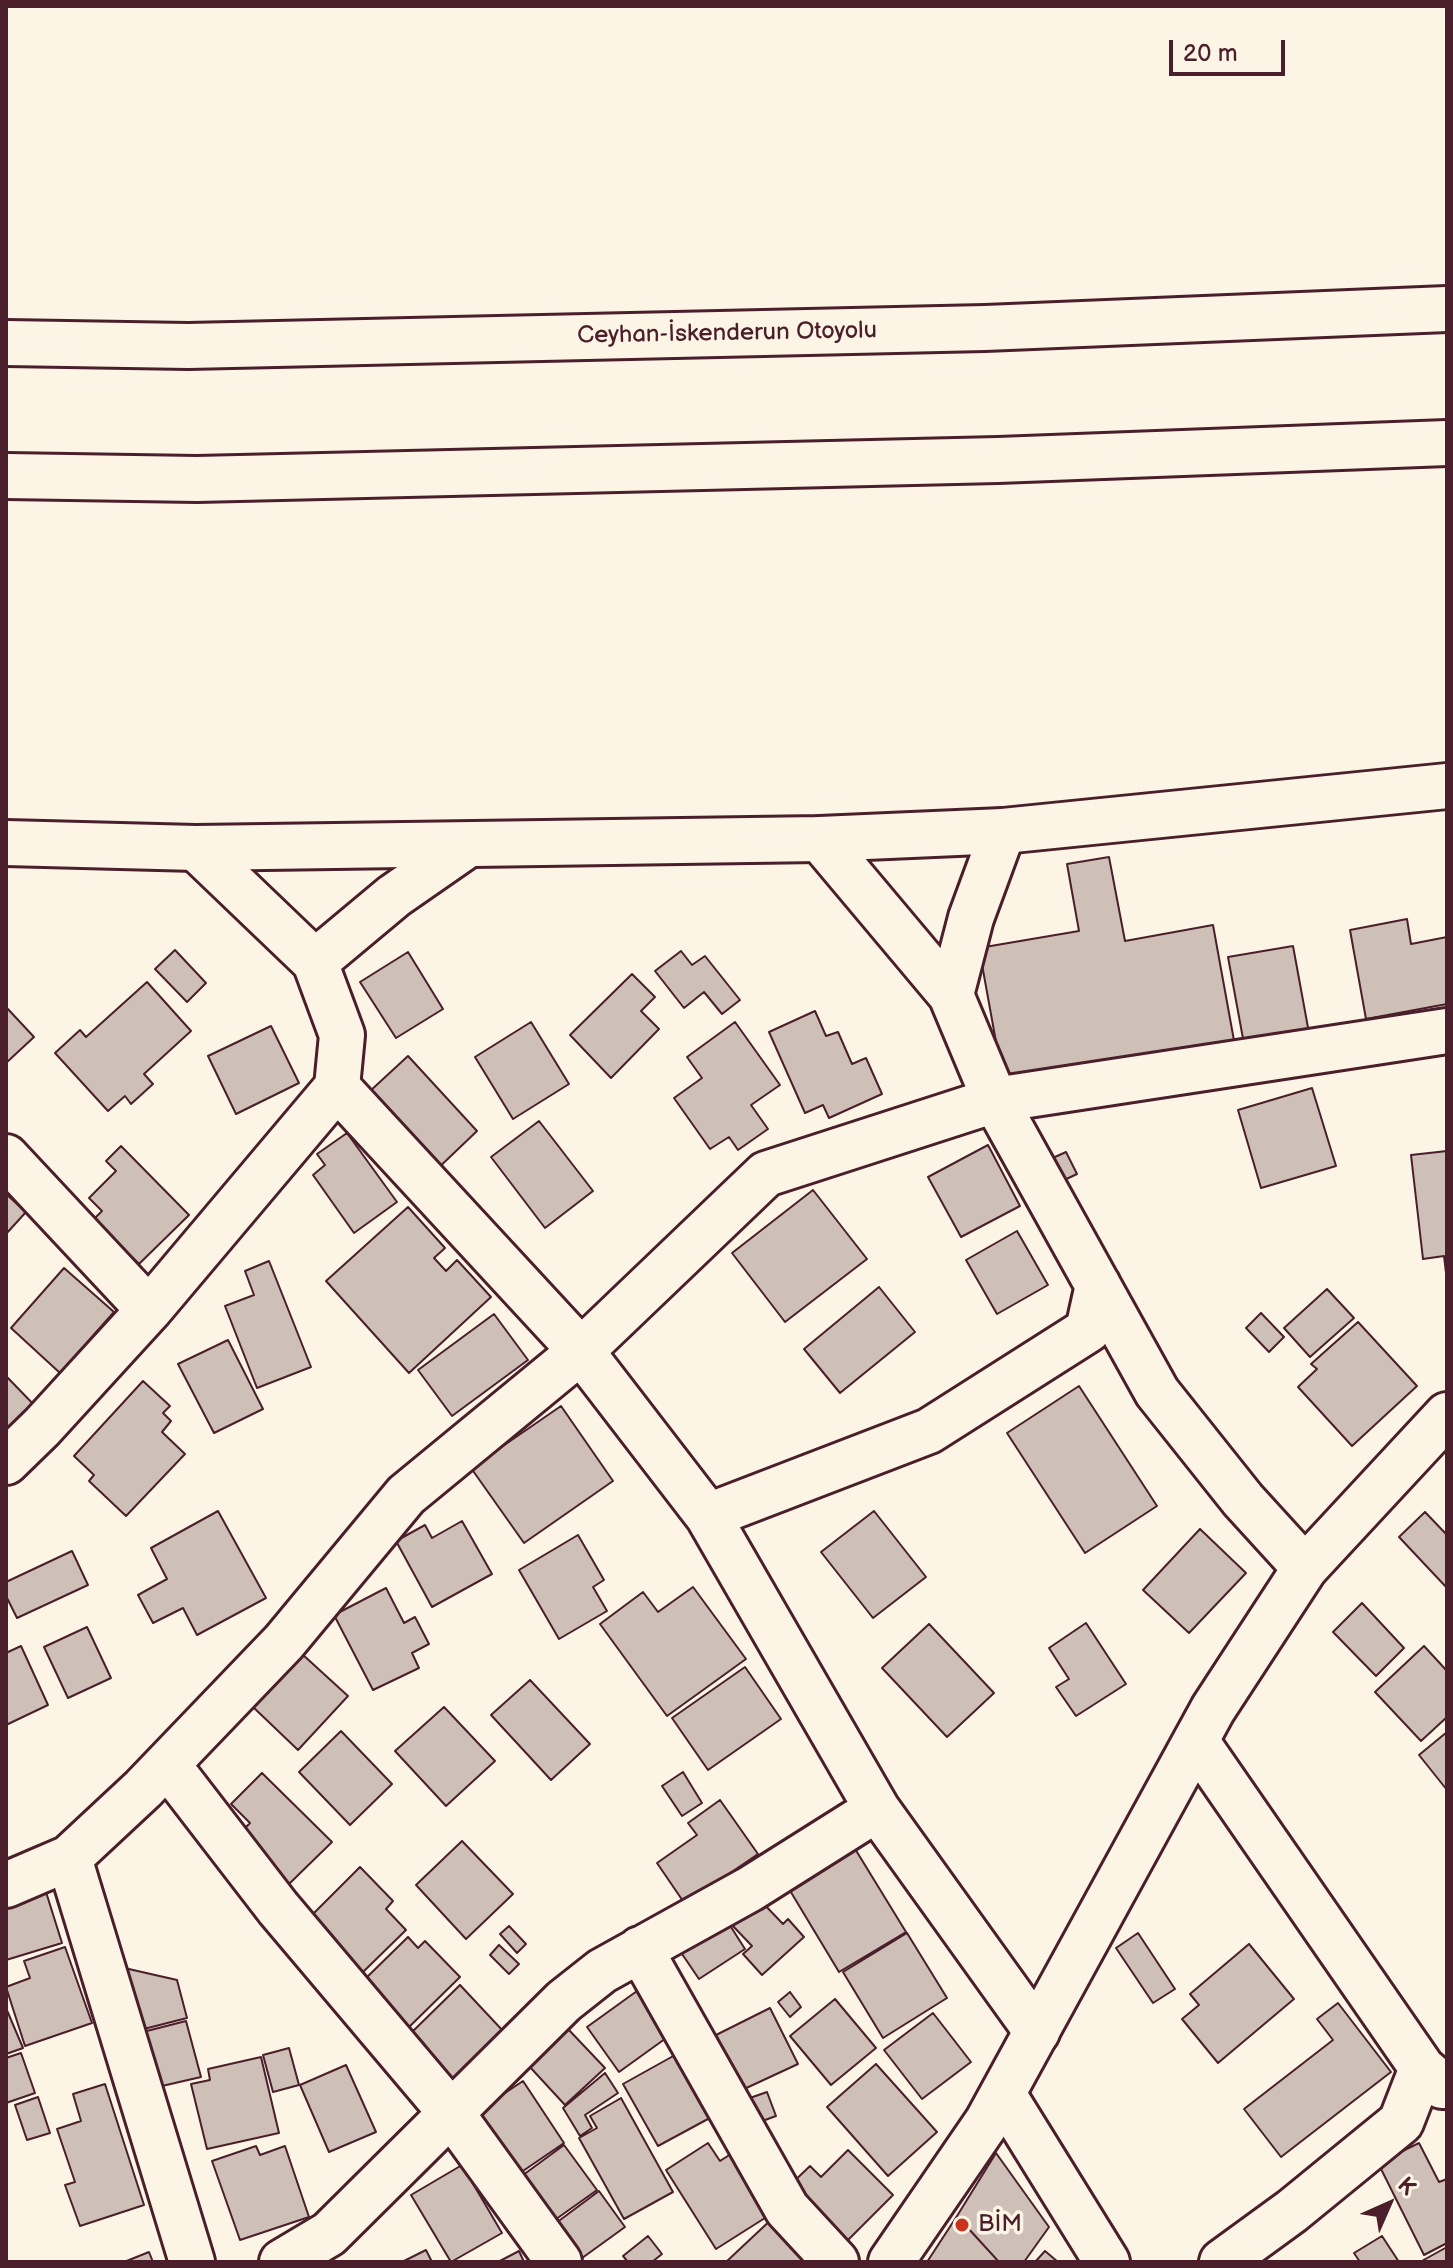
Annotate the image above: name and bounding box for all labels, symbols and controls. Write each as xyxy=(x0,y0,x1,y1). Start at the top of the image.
scale bar xyxy=(1173,24,1289,74)
text: 20 m xyxy=(1183,39,1238,68)
street label: Ceyhan-İskenderun Otoyolu xyxy=(577,317,877,351)
north arrow xyxy=(1349,2164,1429,2244)
text: K xyxy=(1391,2172,1421,2202)
place label: BİM xyxy=(978,2211,1022,2239)
marker: BİM xyxy=(953,2216,971,2234)

